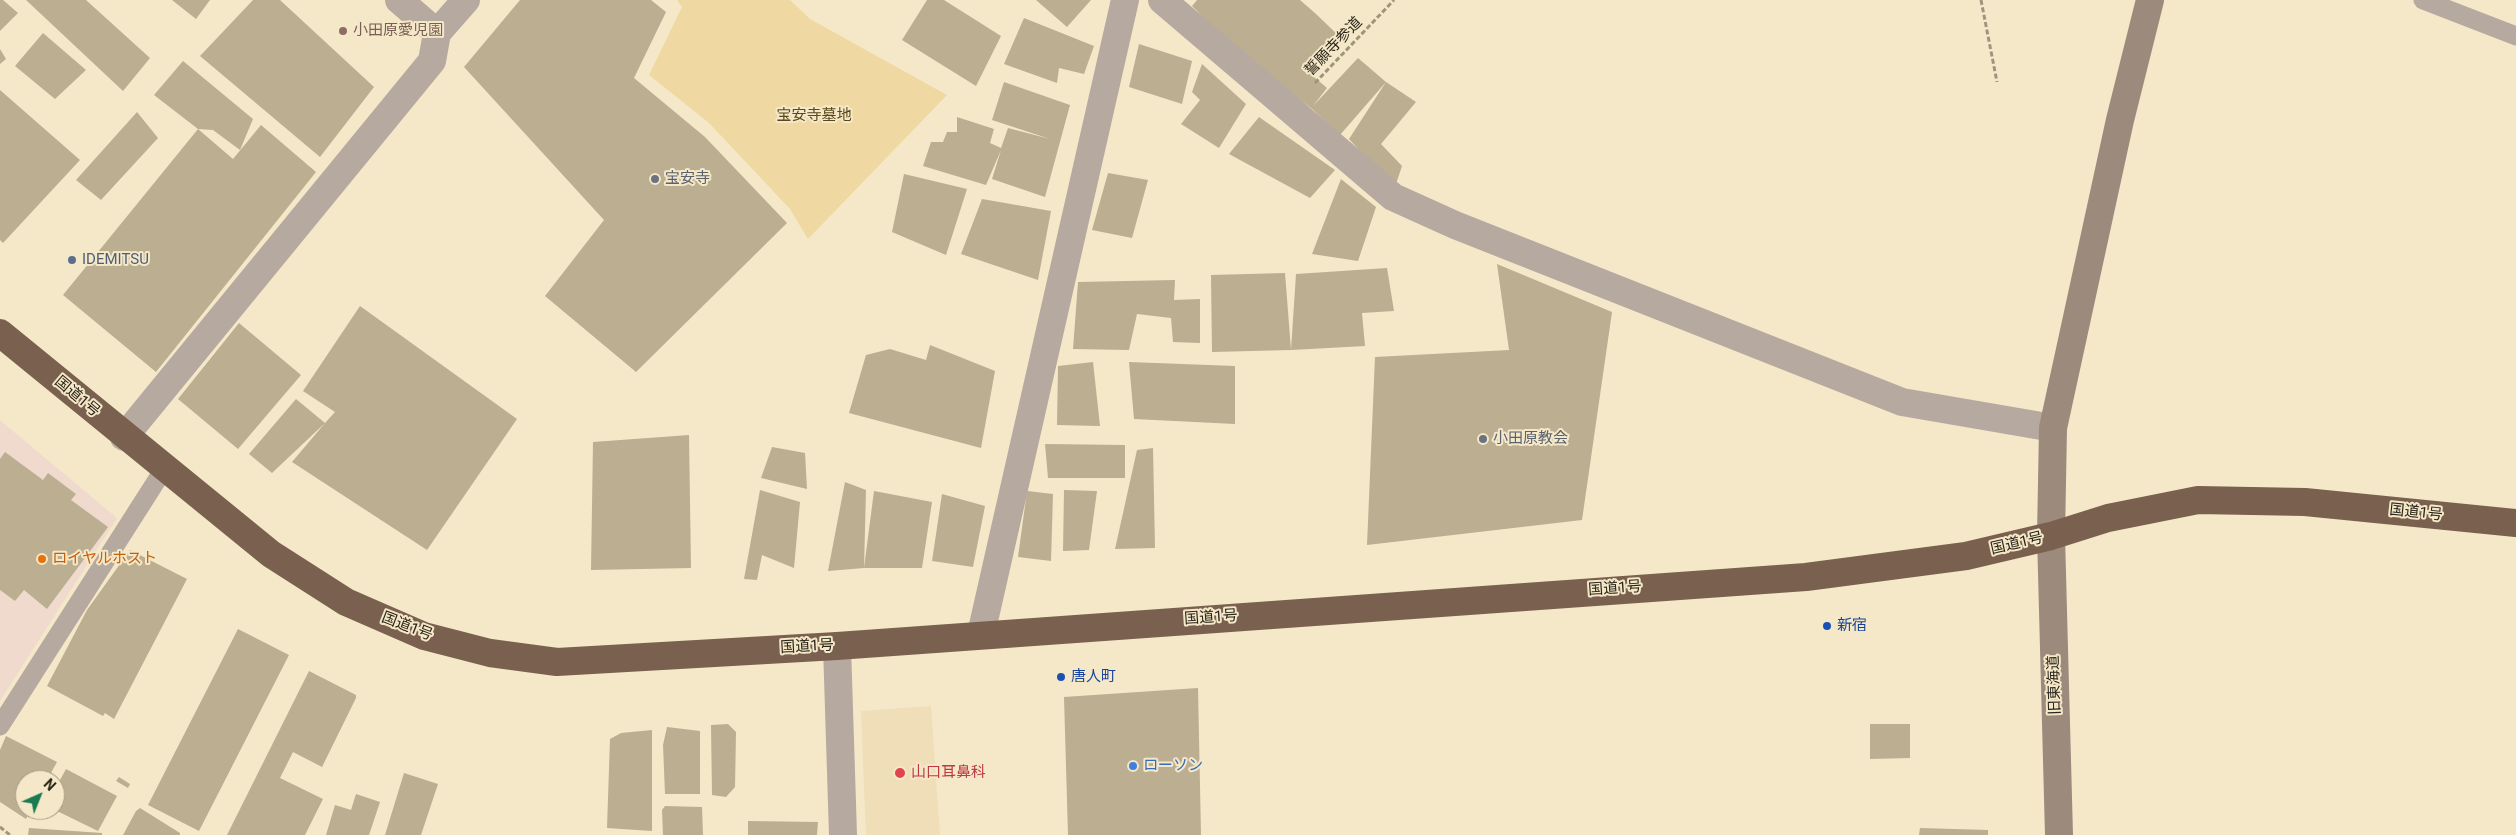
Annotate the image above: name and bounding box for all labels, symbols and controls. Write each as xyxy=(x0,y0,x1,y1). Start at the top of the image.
street label: 誓願寺参道 xyxy=(1301,14,1367,80)
place label: 小田原愛児園 xyxy=(353,22,443,40)
marker: 小田原愛児園 xyxy=(337,25,349,37)
park label: 宝安寺墓地 xyxy=(777,107,851,125)
place label: 宝安寺 xyxy=(665,170,710,188)
marker: 宝安寺 xyxy=(649,173,661,185)
place label: IDEMITSU xyxy=(82,251,149,269)
marker: IDEMITSU xyxy=(66,254,78,266)
street label: 国道1号 xyxy=(51,373,103,421)
place label: 小田原教会 xyxy=(1493,430,1568,448)
marker: 小田原教会 xyxy=(1477,433,1489,445)
street label: 国道1号 xyxy=(2388,501,2444,525)
street label: 国道1号 xyxy=(1989,529,2045,559)
place label: ロイヤルホスト xyxy=(52,550,157,568)
marker: ロイヤルホスト xyxy=(36,553,48,565)
street label: 国道1号 xyxy=(1588,578,1642,600)
street label: 国道1号 xyxy=(1184,607,1238,629)
street label: 国道1号 xyxy=(379,609,435,645)
place label: 新宿 xyxy=(1837,617,1867,635)
marker: 新宿 xyxy=(1821,620,1833,632)
street label: 国道1号 xyxy=(780,637,834,657)
street label: 旧東海道 xyxy=(2045,655,2065,715)
place label: 唐人町 xyxy=(1071,668,1116,686)
marker: 唐人町 xyxy=(1055,671,1067,683)
place label: ローソン xyxy=(1143,757,1203,775)
marker: ローソン xyxy=(1127,760,1139,772)
place label: 山口耳鼻科 xyxy=(911,764,986,782)
marker: 山口耳鼻科 xyxy=(893,766,907,780)
north arrow xyxy=(15,770,65,820)
text: N xyxy=(41,776,59,794)

